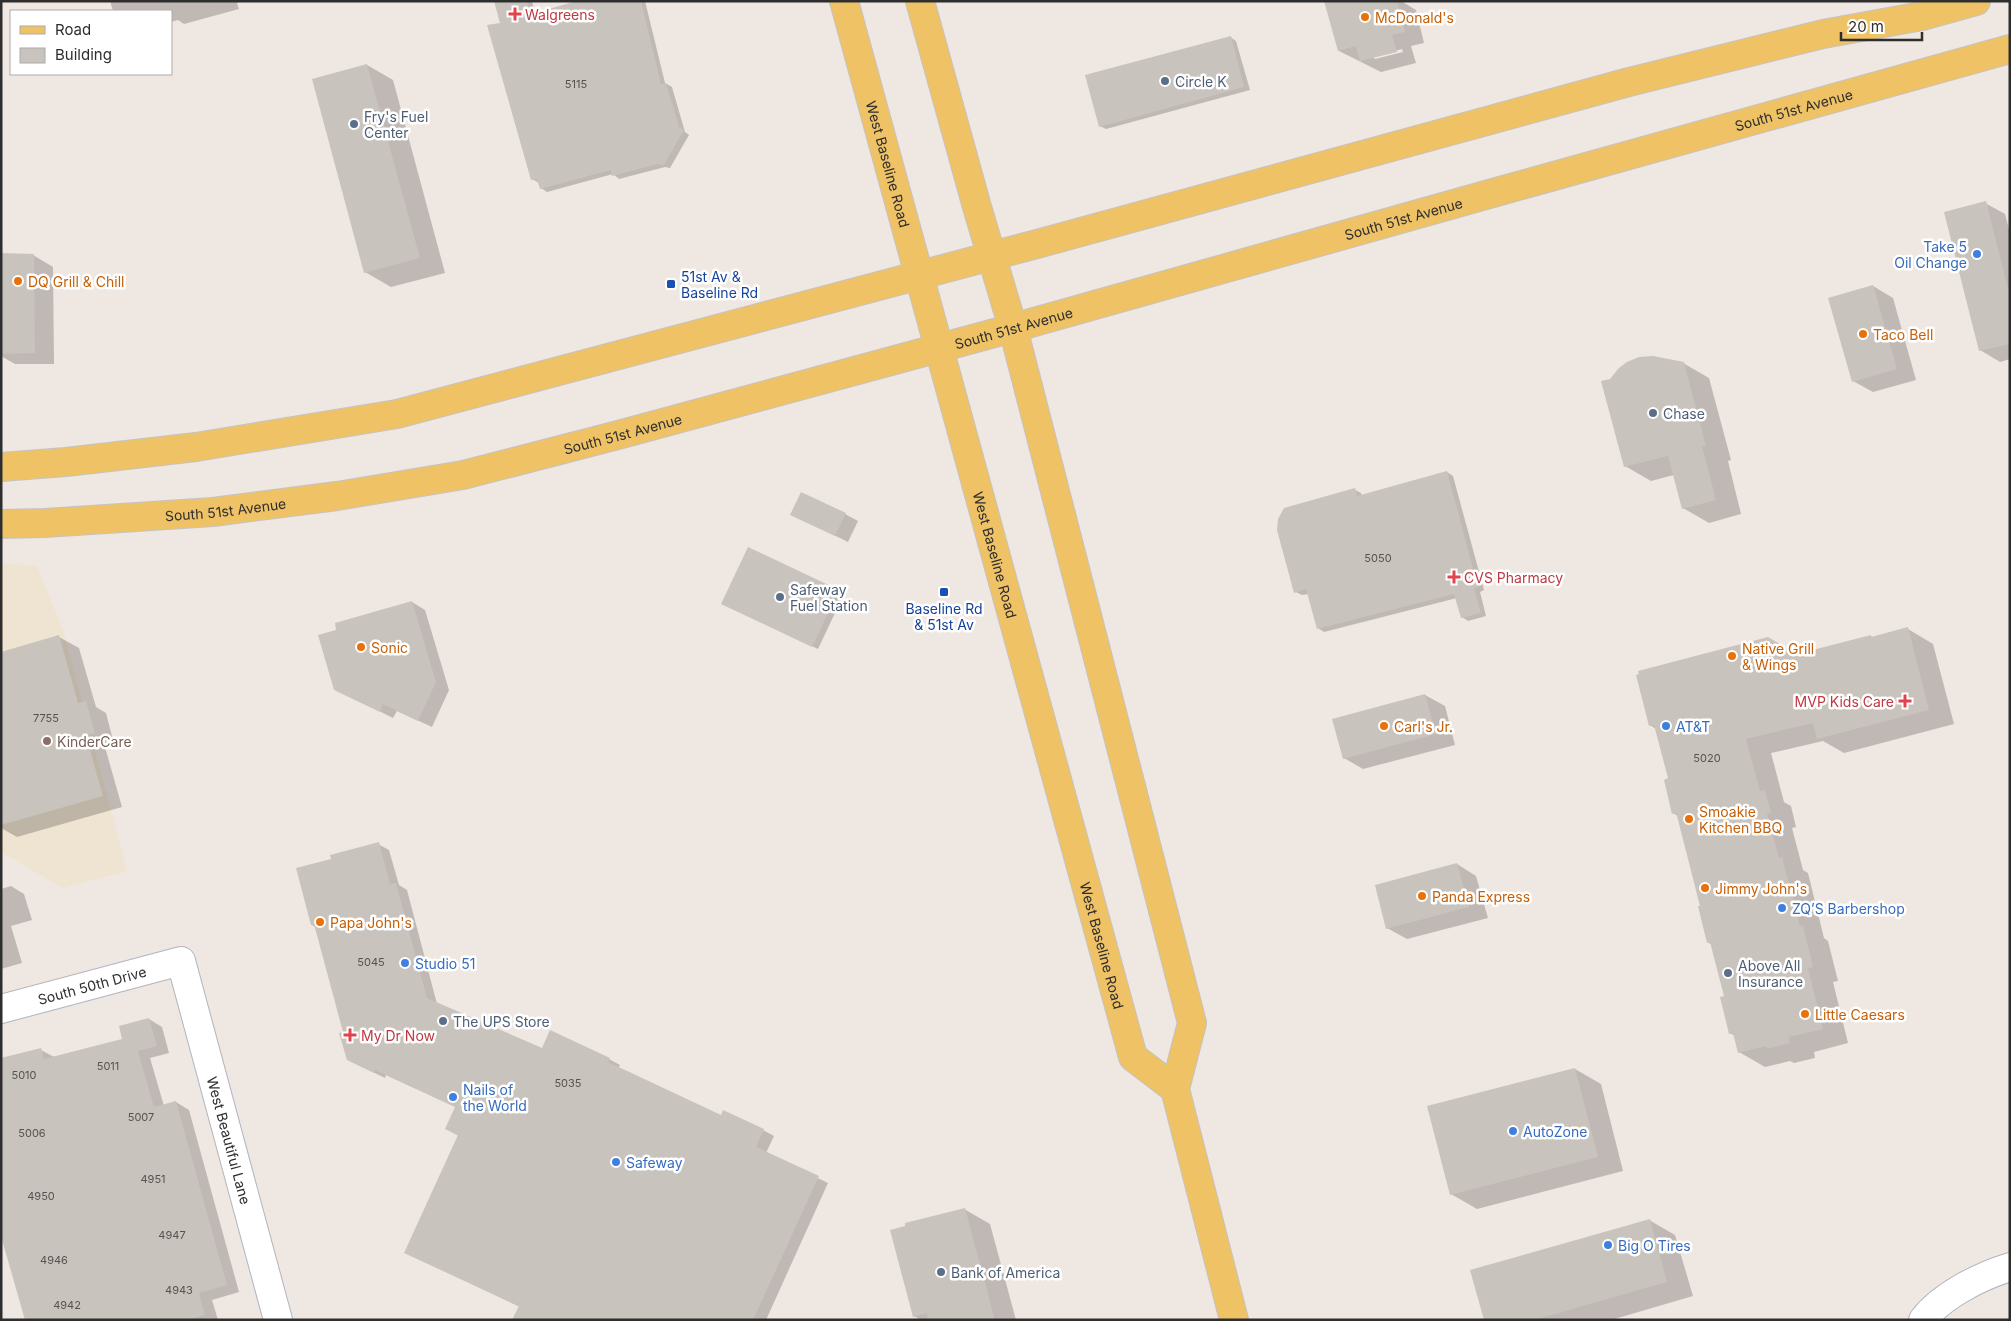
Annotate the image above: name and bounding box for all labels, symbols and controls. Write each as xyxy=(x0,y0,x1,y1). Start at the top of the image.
place label: Walgreens xyxy=(525,6,595,23)
marker: Walgreens xyxy=(509,8,521,20)
place label: McDonald's xyxy=(1375,9,1454,26)
legend xyxy=(10,10,172,75)
scale bar xyxy=(1841,10,1922,42)
marker: McDonald's xyxy=(1359,11,1371,23)
text: 20 m xyxy=(1848,17,1884,36)
text: Road xyxy=(55,20,91,39)
text: Building xyxy=(55,45,112,64)
place label: Circle K xyxy=(1175,73,1227,90)
marker: Circle K xyxy=(1159,75,1171,87)
house number: 5115 xyxy=(565,77,587,91)
street label: South 51st Avenue xyxy=(1733,85,1854,134)
street label: West Baseline Road xyxy=(863,99,914,229)
place label: Fry's Fuel Center xyxy=(364,108,428,141)
marker: Fry's Fuel Center xyxy=(348,118,360,130)
street label: South 51st Avenue xyxy=(1342,193,1464,243)
place label: Take 5 Oil Change xyxy=(1894,238,1967,271)
marker: Take 5 Oil Change xyxy=(1971,248,1983,260)
place label: 51st Av & Baseline Rd xyxy=(681,268,758,301)
place label: DQ Grill & Chill xyxy=(28,273,124,290)
marker: DQ Grill & Chill xyxy=(12,275,24,287)
marker: 51st Av & Baseline Rd xyxy=(665,278,677,290)
street label: South 51st Avenue xyxy=(952,303,1074,352)
place label: Taco Bell xyxy=(1873,326,1933,343)
marker: Taco Bell xyxy=(1857,328,1869,340)
place label: Chase xyxy=(1663,405,1705,422)
marker: Chase xyxy=(1647,407,1659,419)
street label: South 51st Avenue xyxy=(562,410,684,457)
street label: West Baseline Road xyxy=(970,489,1021,620)
street label: South 51st Avenue xyxy=(164,494,287,524)
house number: 5050 xyxy=(1364,551,1392,565)
place label: CVS Pharmacy xyxy=(1464,569,1563,586)
marker: CVS Pharmacy xyxy=(1448,571,1460,583)
place label: Safeway Fuel Station xyxy=(790,581,868,614)
marker: Baseline Rd & 51st Av xyxy=(938,586,950,598)
marker: Safeway Fuel Station xyxy=(774,591,786,603)
place label: Baseline Rd & 51st Av xyxy=(905,600,983,633)
place label: Sonic xyxy=(371,639,408,656)
place label: Native Grill & Wings xyxy=(1742,640,1814,673)
marker: Sonic xyxy=(355,641,367,653)
marker: Native Grill & Wings xyxy=(1726,650,1738,662)
place label: MVP Kids Care xyxy=(1795,693,1894,710)
marker: MVP Kids Care xyxy=(1898,694,1912,708)
house number: 7755 xyxy=(33,711,59,725)
place label: Carl's Jr. xyxy=(1394,718,1453,735)
place label: AT&T xyxy=(1676,718,1710,735)
marker: Carl's Jr. xyxy=(1378,720,1390,732)
marker: AT&T xyxy=(1660,720,1672,732)
place label: KinderCare xyxy=(57,733,132,750)
marker: KinderCare xyxy=(41,735,53,747)
house number: 5020 xyxy=(1693,751,1721,765)
place label: Smoakie Kitchen BBQ xyxy=(1699,803,1782,836)
marker: Smoakie Kitchen BBQ xyxy=(1683,813,1695,825)
street label: West Baseline Road xyxy=(1077,880,1128,1011)
place label: Jimmy John's xyxy=(1715,880,1807,897)
marker: Jimmy John's xyxy=(1699,882,1711,894)
place label: Panda Express xyxy=(1432,888,1530,905)
marker: Panda Express xyxy=(1416,890,1428,902)
place label: ZQ’S Barbershop xyxy=(1792,900,1905,917)
marker: ZQ’S Barbershop xyxy=(1776,902,1788,914)
place label: Papa John's xyxy=(330,914,412,931)
marker: Papa John's xyxy=(314,916,326,928)
house number: 5045 xyxy=(357,955,385,969)
place label: Studio 51 xyxy=(415,955,475,972)
marker: Studio 51 xyxy=(399,957,411,969)
place label: Above All Insurance xyxy=(1738,957,1803,990)
street label: South 50th Drive xyxy=(36,962,148,1007)
marker: Above All Insurance xyxy=(1722,967,1734,979)
place label: Little Caesars xyxy=(1815,1006,1905,1023)
marker: Little Caesars xyxy=(1799,1008,1811,1020)
place label: The UPS Store xyxy=(453,1013,550,1030)
marker: The UPS Store xyxy=(437,1015,449,1027)
place label: My Dr Now xyxy=(361,1027,435,1044)
marker: My Dr Now xyxy=(343,1028,357,1042)
house number: 5011 xyxy=(97,1059,119,1073)
house number: 5010 xyxy=(11,1068,37,1082)
street label: West Beautiful Lane xyxy=(204,1074,255,1206)
house number: 5035 xyxy=(554,1076,582,1090)
place label: Nails of the World xyxy=(463,1081,527,1114)
marker: Nails of the World xyxy=(447,1091,459,1103)
house number: 5007 xyxy=(128,1110,154,1124)
place label: AutoZone xyxy=(1523,1123,1587,1140)
marker: AutoZone xyxy=(1507,1125,1519,1137)
house number: 5006 xyxy=(18,1126,46,1140)
place label: Safeway xyxy=(626,1154,683,1171)
marker: Safeway xyxy=(610,1156,622,1168)
house number: 4951 xyxy=(140,1172,166,1186)
house number: 4950 xyxy=(27,1189,55,1203)
house number: 4947 xyxy=(158,1228,186,1242)
place label: Big O Tires xyxy=(1618,1237,1691,1254)
marker: Big O Tires xyxy=(1602,1239,1614,1251)
house number: 4946 xyxy=(40,1253,68,1267)
place label: Bank of America xyxy=(951,1264,1060,1281)
marker: Bank of America xyxy=(935,1266,947,1278)
house number: 4943 xyxy=(165,1283,193,1297)
house number: 4942 xyxy=(53,1298,81,1312)

